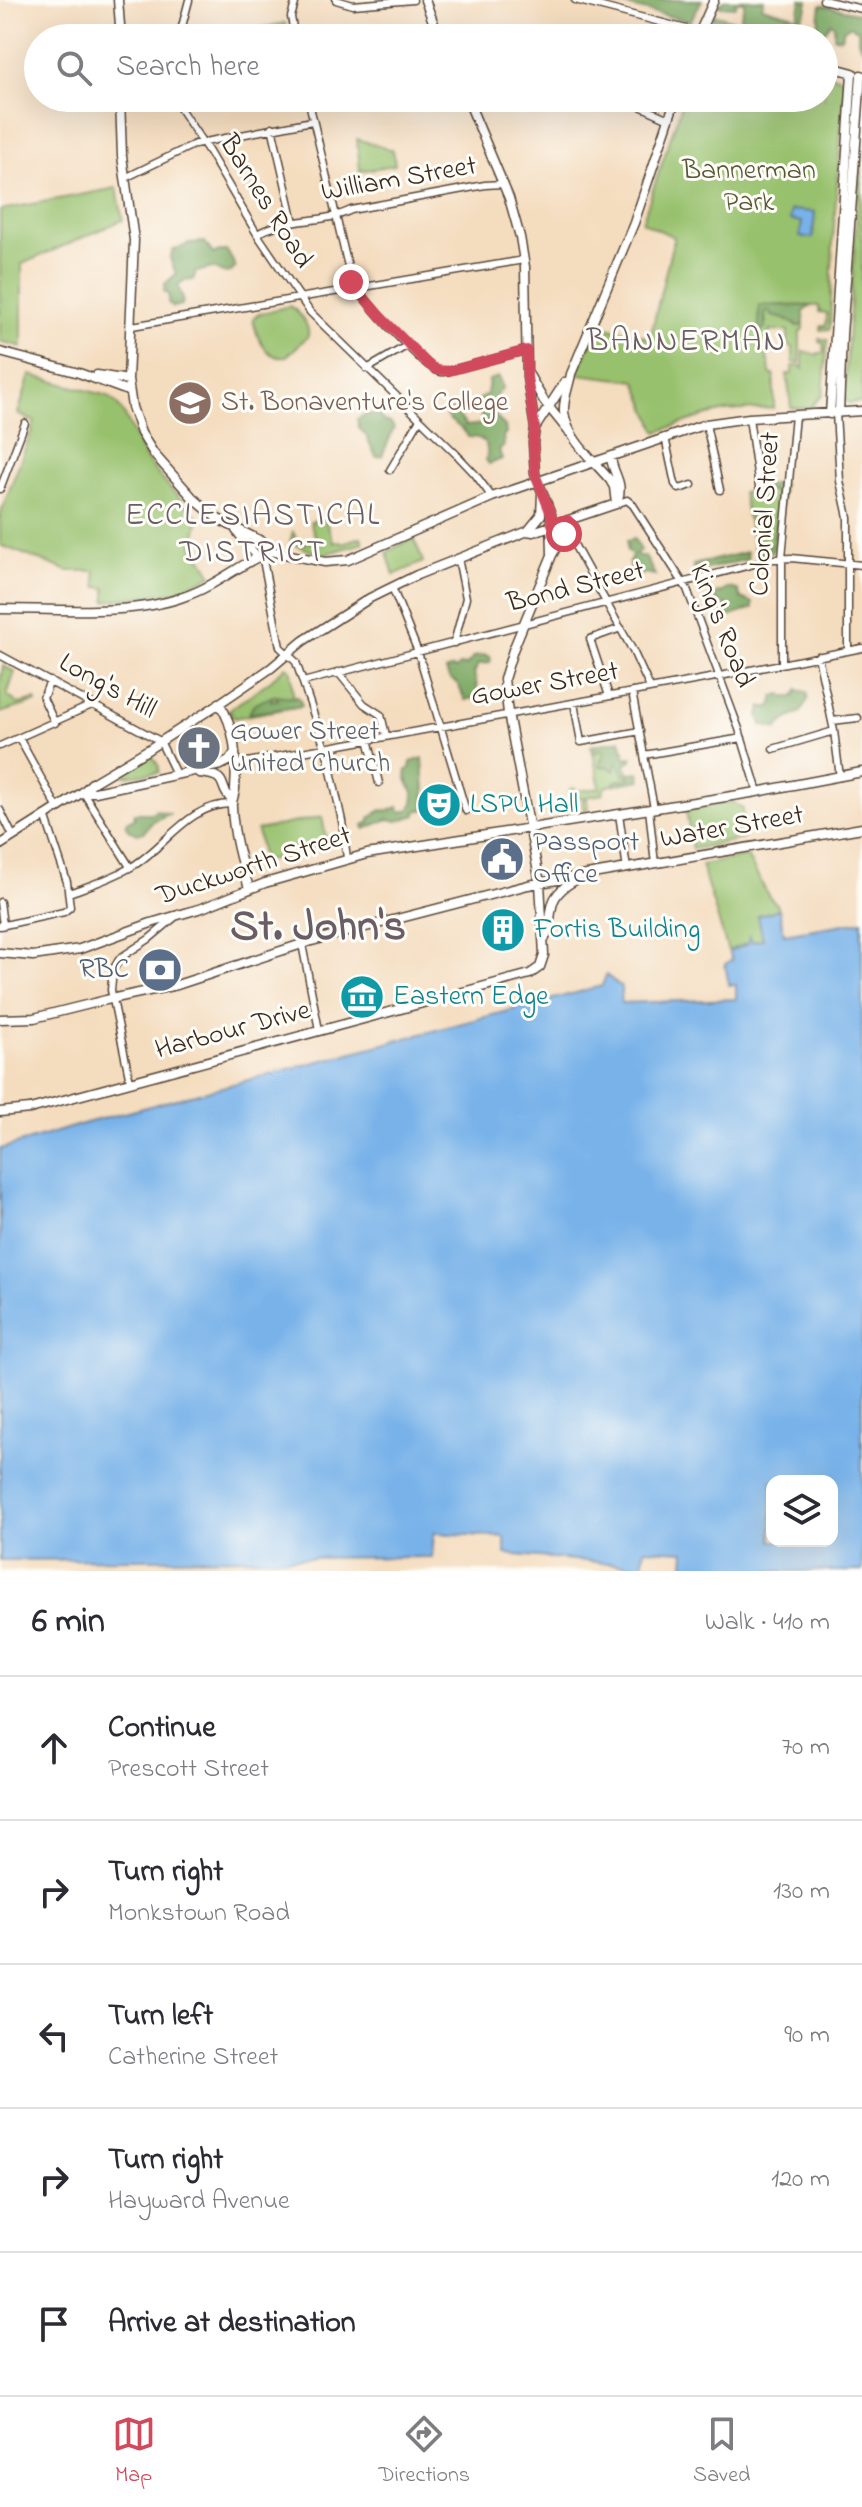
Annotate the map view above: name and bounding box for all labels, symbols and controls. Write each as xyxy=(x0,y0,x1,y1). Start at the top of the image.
search box xyxy=(24,24,838,112)
icon: search xyxy=(52,46,96,90)
text: Search here xyxy=(116,46,260,90)
street label: Barnes Road xyxy=(207,126,323,277)
street label: William Street xyxy=(318,146,480,214)
park label: Bannerman Park xyxy=(681,151,816,224)
route end xyxy=(333,264,369,300)
district label: BANNERMAN xyxy=(586,319,787,366)
school or university icon: St. Bonaventure's College xyxy=(166,379,214,427)
place label: St. Bonaventure's College xyxy=(221,383,509,424)
street label: Colonial Street xyxy=(740,430,792,598)
district label: ECCLESIASTICAL DISTRICT xyxy=(125,493,381,577)
route start xyxy=(546,516,582,552)
street label: Bond Street xyxy=(502,551,649,625)
street label: King's Road xyxy=(678,558,764,694)
street label: Long's Hill xyxy=(51,643,163,731)
street label: Gower Street xyxy=(468,652,622,718)
place label: Gower Street United Church xyxy=(230,712,390,785)
church icon: Gower Street United Church xyxy=(175,724,223,772)
theatre icon: LSPU Hall xyxy=(415,781,463,829)
place label: LSPU Hall xyxy=(470,785,578,826)
street label: Water Street xyxy=(657,795,807,861)
street label: Duckworth Street xyxy=(150,816,357,918)
place label: Passport Office xyxy=(533,823,639,896)
public building icon: Passport Office xyxy=(478,835,526,883)
district label: St. John's xyxy=(230,896,406,960)
building icon: Fortis Building xyxy=(479,906,527,954)
place label: Fortis Building xyxy=(533,910,700,951)
bank icon: RBC xyxy=(136,946,184,994)
place label: RBC xyxy=(79,950,129,991)
museum icon: Eastern Edge xyxy=(338,973,386,1021)
place label: Eastern Edge xyxy=(393,977,549,1018)
street label: Harbour Drive xyxy=(151,990,316,1071)
map controls xyxy=(766,1475,838,1547)
button: layers xyxy=(766,1475,838,1547)
text: 6 min xyxy=(32,1598,105,1648)
text: Walk · 410 m xyxy=(705,1604,830,1642)
text: Continue xyxy=(108,1707,216,1751)
icon: ahead xyxy=(32,1726,76,1770)
text: 70 m xyxy=(781,1729,830,1767)
text: Prescott Street xyxy=(108,1751,269,1789)
text: Turn right xyxy=(108,1851,223,1895)
icon: right xyxy=(32,1870,76,1914)
text: 130 m xyxy=(773,1873,830,1911)
text: Monkstown Road xyxy=(108,1895,290,1933)
text: Turn left xyxy=(108,1995,213,2039)
icon: left xyxy=(32,2014,76,2058)
text: 90 m xyxy=(784,2017,830,2055)
text: Catherine Street xyxy=(108,2039,278,2077)
text: Turn right xyxy=(108,2139,223,2183)
icon: right xyxy=(32,2158,76,2202)
text: 120 m xyxy=(771,2161,830,2199)
text: Hayward Avenue xyxy=(108,2183,290,2221)
icon: arrive xyxy=(32,2302,76,2346)
text: Arrive at destination xyxy=(108,2302,356,2346)
tab: Map xyxy=(112,2412,156,2492)
tab: Directions xyxy=(379,2412,470,2492)
tab: Saved xyxy=(693,2412,750,2492)

